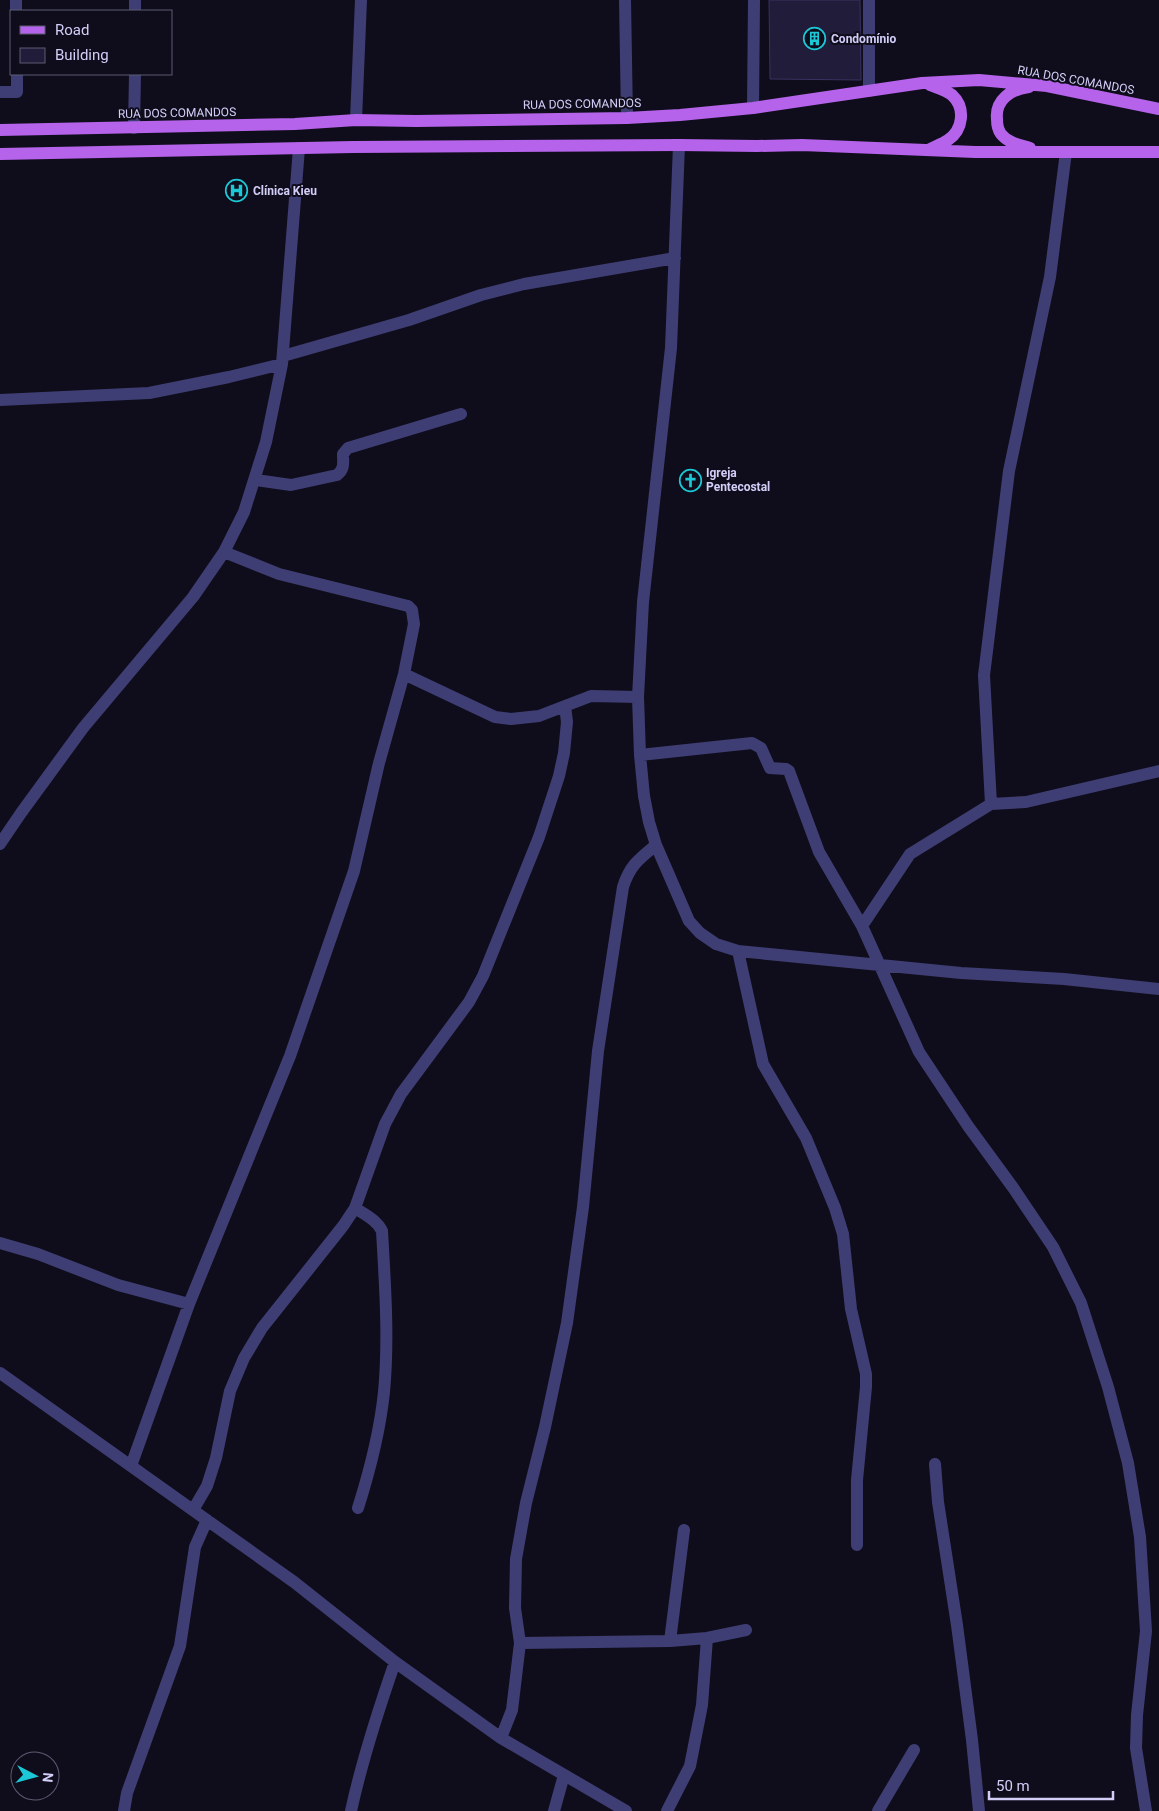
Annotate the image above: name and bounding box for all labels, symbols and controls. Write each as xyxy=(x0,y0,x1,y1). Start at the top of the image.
legend xyxy=(10,10,172,75)
text: Road xyxy=(55,21,89,39)
building icon: Condomínio xyxy=(803,27,827,51)
place label: Condomínio xyxy=(831,32,896,46)
text: Building xyxy=(55,46,109,64)
street label: RUA DOS COMANDOS xyxy=(1016,63,1136,97)
street label: RUA DOS COMANDOS xyxy=(523,96,641,112)
street label: RUA DOS COMANDOS xyxy=(118,105,236,121)
hospital icon: Clínica Kieu xyxy=(225,179,249,203)
place label: Clínica Kieu xyxy=(253,184,317,198)
place label: Igreja Pentecostal xyxy=(706,466,770,494)
church icon: Igreja Pentecostal xyxy=(678,468,702,492)
north arrow xyxy=(10,1751,60,1801)
scale bar xyxy=(989,1768,1113,1800)
text: N xyxy=(39,1772,56,1783)
text: 50 m xyxy=(996,1777,1030,1795)

